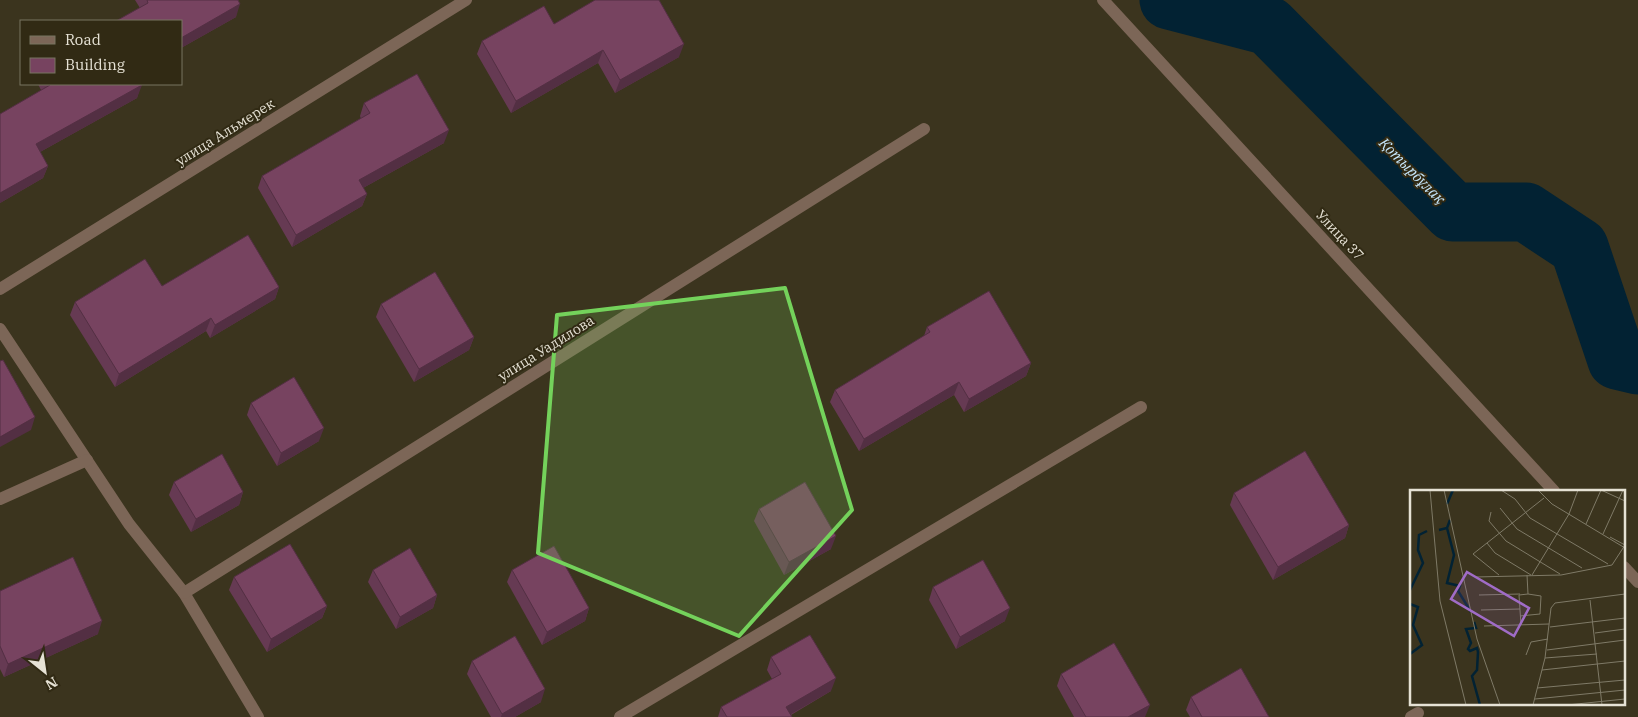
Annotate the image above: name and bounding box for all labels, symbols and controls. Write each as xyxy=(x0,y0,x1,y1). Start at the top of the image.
legend xyxy=(20,20,182,85)
text: Road xyxy=(65,30,101,49)
text: Building xyxy=(65,55,125,74)
street label: улица Альмерек xyxy=(172,94,278,170)
water label: Қотырбұлақ xyxy=(1374,133,1450,208)
street label: Улица 37 xyxy=(1312,206,1368,264)
street label: улица Уадилова xyxy=(495,311,598,385)
inset map xyxy=(1410,490,1626,704)
north arrow xyxy=(20,647,70,697)
text: N xyxy=(42,673,61,694)

